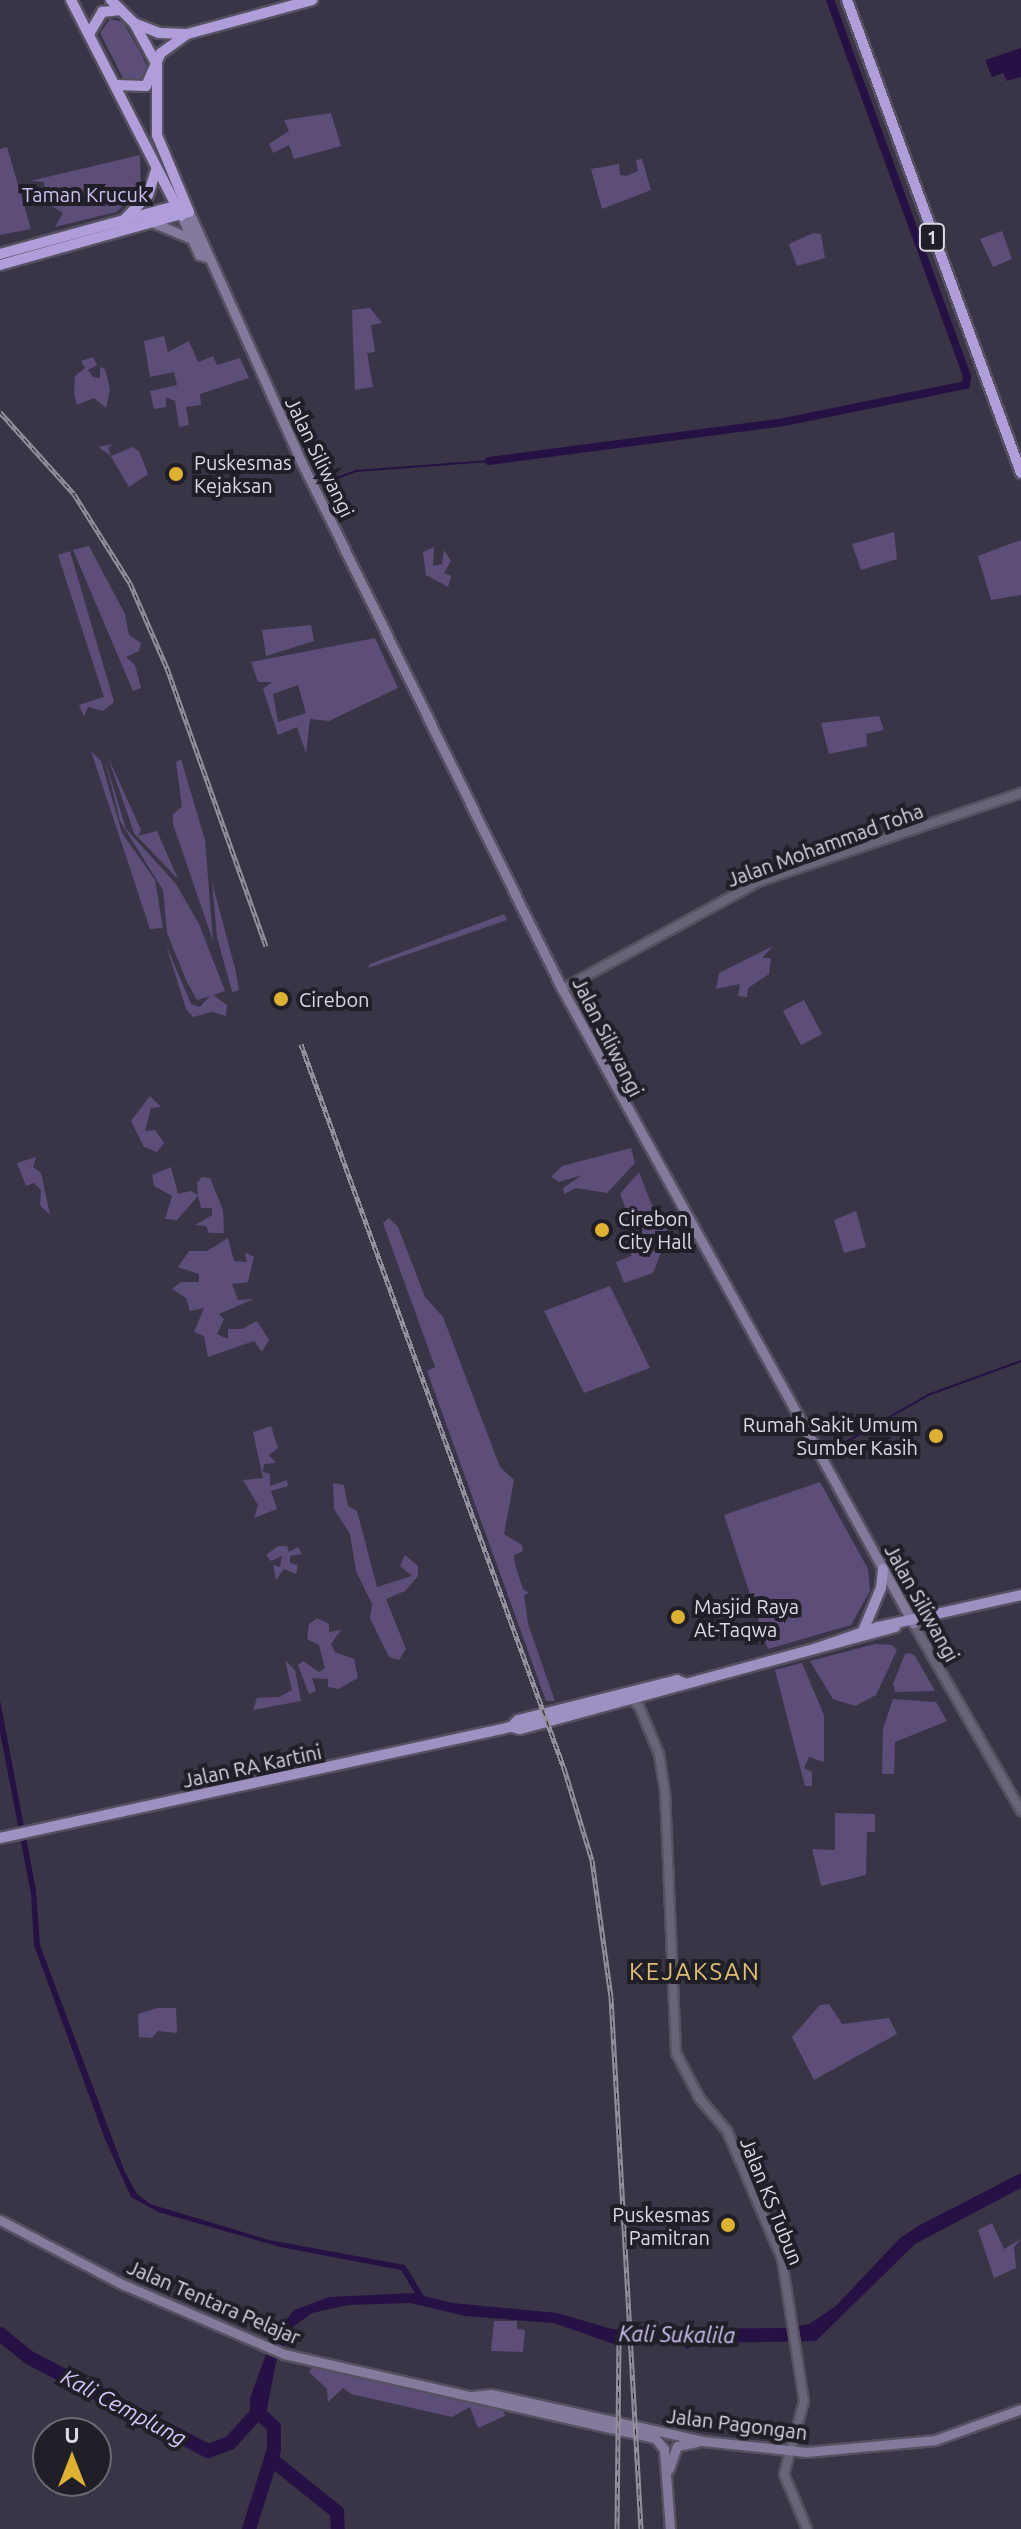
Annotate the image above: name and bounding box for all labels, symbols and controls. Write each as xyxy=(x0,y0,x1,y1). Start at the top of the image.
park label: Taman Krucuk xyxy=(22,182,148,206)
road number: 1 xyxy=(918,223,946,251)
street label: Jalan Siliwangi xyxy=(281,393,359,521)
place label: Puskesmas Kejaksan xyxy=(194,450,292,497)
marker: Puskesmas Kejaksan xyxy=(165,463,187,485)
street label: Jalan Mohammad Toha xyxy=(724,798,926,892)
street label: Jalan Siliwangi xyxy=(568,973,648,1101)
place label: Cirebon xyxy=(299,987,370,1011)
marker: Cirebon xyxy=(270,988,292,1010)
place label: Cirebon City Hall xyxy=(618,1206,692,1253)
marker: Cirebon City Hall xyxy=(593,1221,611,1239)
place label: Rumah Sakit Umum Sumber Kasih xyxy=(743,1412,918,1459)
marker: Rumah Sakit Umum Sumber Kasih xyxy=(925,1425,947,1447)
street label: Jalan Siliwangi xyxy=(880,1540,964,1666)
place label: Masjid Raya At-Taqwa xyxy=(694,1594,799,1641)
marker: Masjid Raya At-Taqwa xyxy=(669,1608,687,1626)
street label: Jalan RA Kartini xyxy=(180,1740,324,1792)
district label: KEJAKSAN xyxy=(629,1958,761,1986)
street label: Jalan KS Tubun xyxy=(736,2134,808,2268)
place label: Puskesmas Pamitran xyxy=(612,2202,710,2249)
marker: Puskesmas Pamitran xyxy=(717,2214,739,2236)
street label: Jalan Tentara Pelajar xyxy=(124,2255,304,2349)
water label: Kali Sukalila xyxy=(618,2320,736,2348)
water label: Kali Cemplung xyxy=(57,2363,191,2451)
street label: Jalan Pagongan xyxy=(665,2403,809,2445)
north arrow xyxy=(32,2417,112,2497)
text: U xyxy=(64,2422,80,2447)

